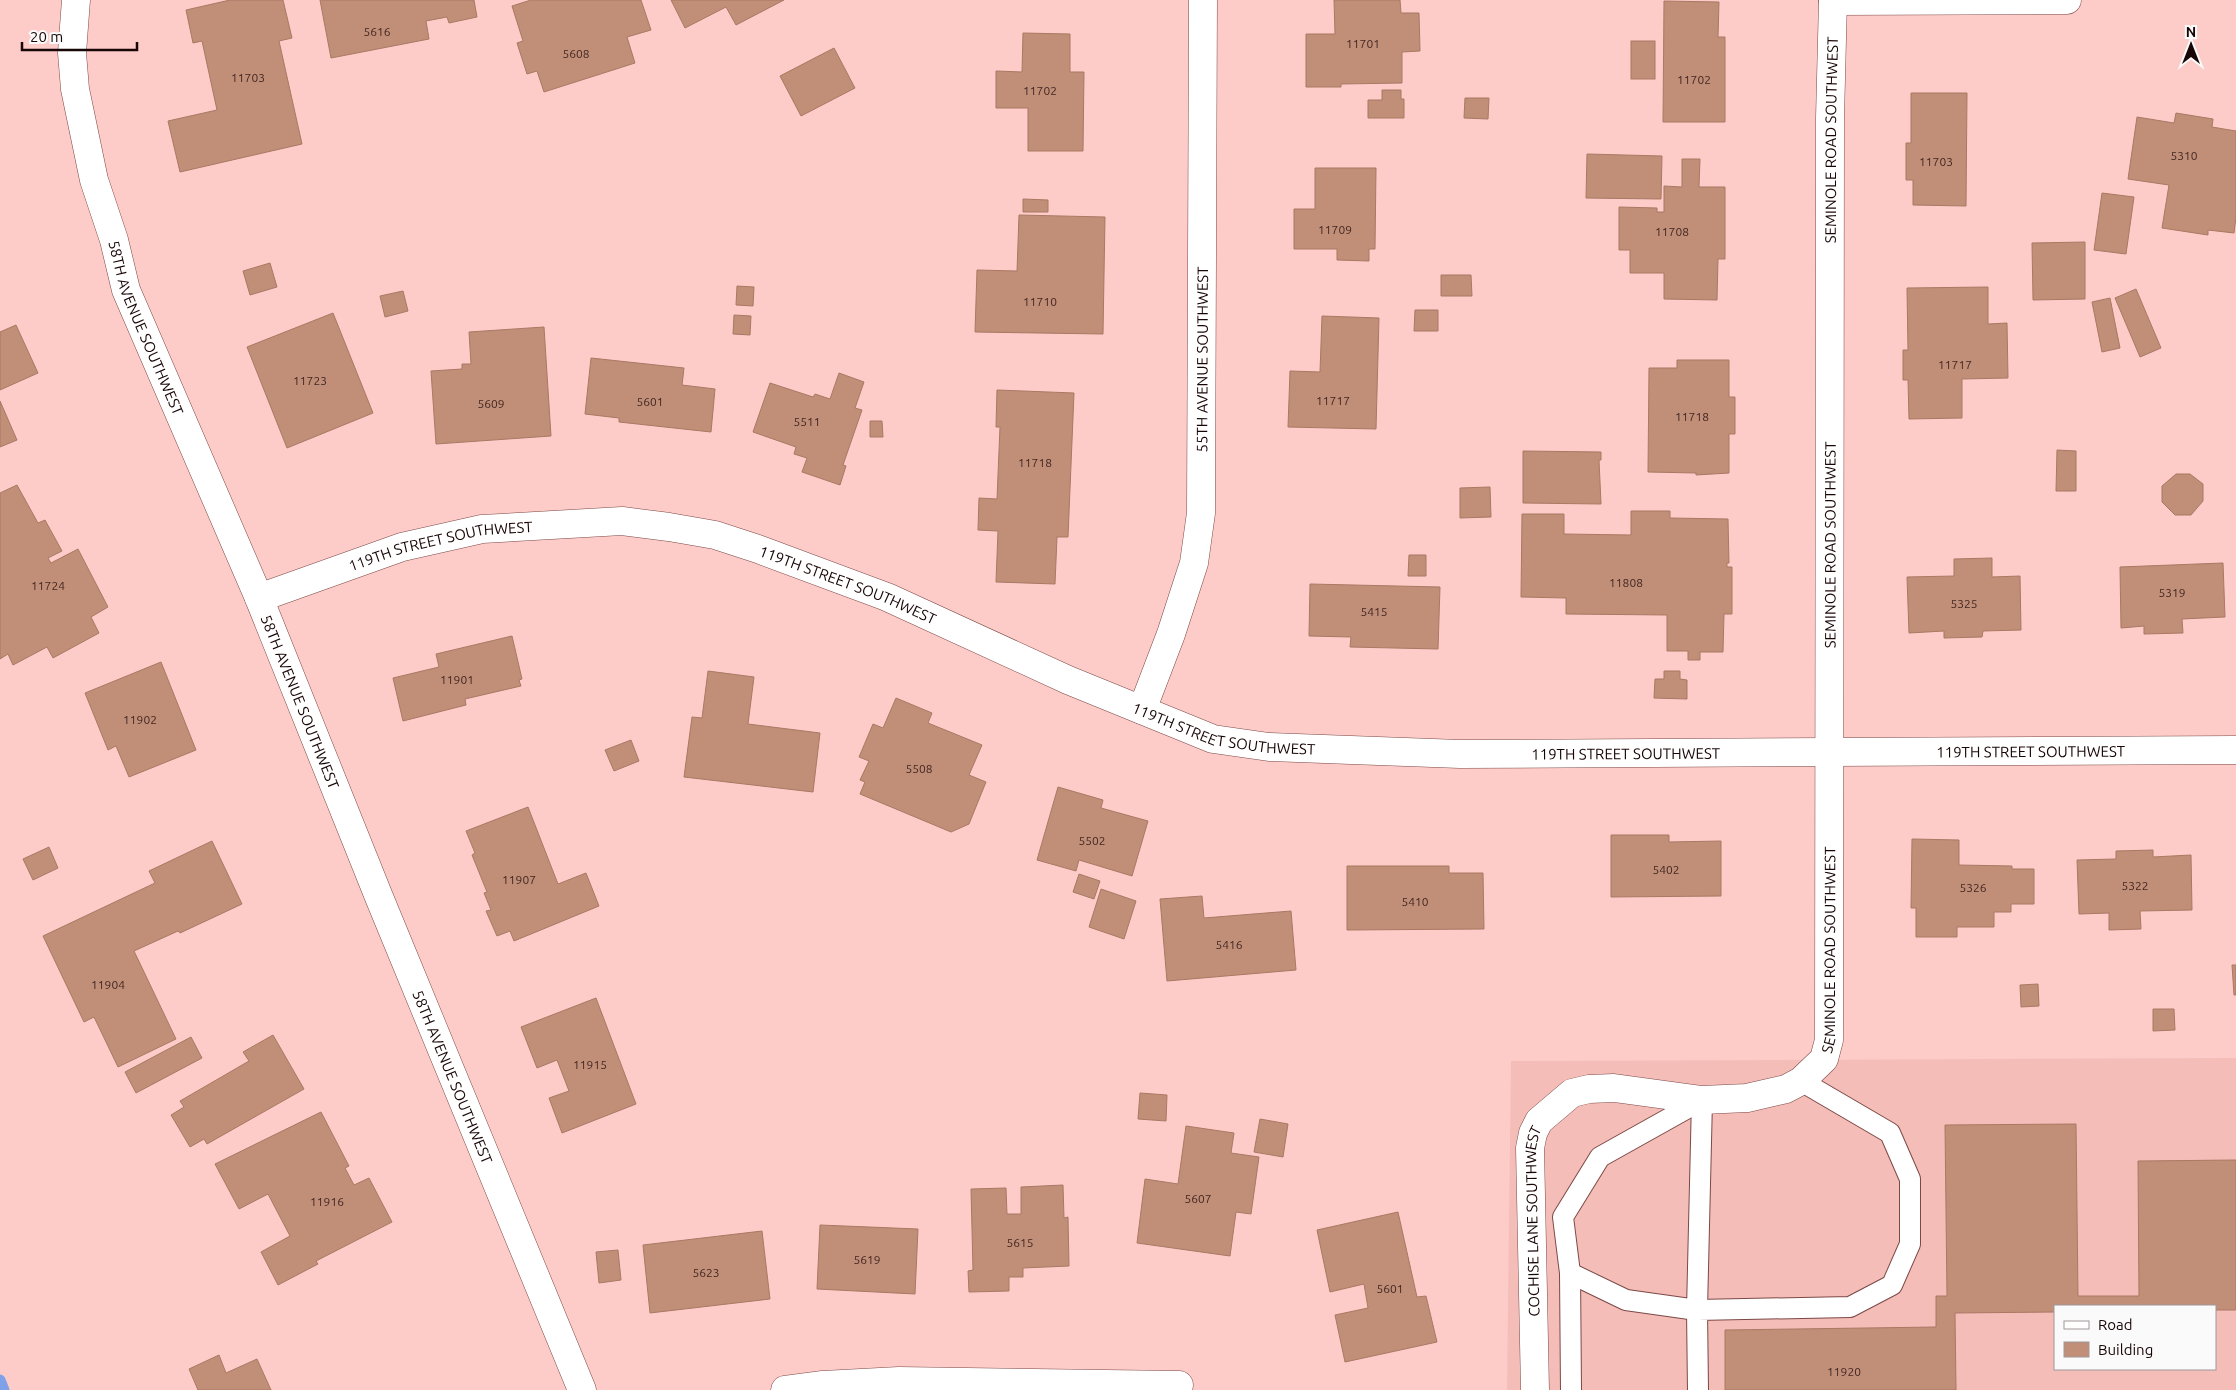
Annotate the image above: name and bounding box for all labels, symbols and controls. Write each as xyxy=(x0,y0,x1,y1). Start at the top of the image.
scale bar xyxy=(22,20,138,52)
north arrow xyxy=(2166,20,2216,70)
text: N xyxy=(2186,24,2196,40)
house number: 5616 xyxy=(363,25,391,38)
text: 20 m xyxy=(30,28,63,45)
street label: SEMINOLE ROAD SOUTHWEST xyxy=(1821,36,1841,243)
house number: 11701 xyxy=(1346,37,1380,50)
house number: 5608 xyxy=(562,47,590,60)
house number: 11703 xyxy=(231,71,265,84)
house number: 11702 xyxy=(1677,73,1711,86)
house number: 11702 xyxy=(1023,84,1057,97)
house number: 5310 xyxy=(2170,149,2198,162)
house number: 11703 xyxy=(1919,155,1953,168)
house number: 11709 xyxy=(1318,223,1352,236)
house number: 11708 xyxy=(1655,225,1689,238)
street label: 58TH AVENUE SOUTHWEST xyxy=(106,239,188,418)
street label: 55TH AVENUE SOUTHWEST xyxy=(1193,266,1210,453)
house number: 11710 xyxy=(1023,295,1057,308)
house number: 11717 xyxy=(1938,358,1972,371)
house number: 11723 xyxy=(293,374,327,387)
house number: 11717 xyxy=(1316,394,1350,407)
house number: 5601 xyxy=(636,395,664,408)
house number: 5609 xyxy=(477,397,505,410)
house number: 11718 xyxy=(1675,410,1709,423)
house number: 5511 xyxy=(793,415,821,428)
street label: SEMINOLE ROAD SOUTHWEST xyxy=(1821,441,1838,648)
house number: 11718 xyxy=(1018,456,1052,469)
street label: 119TH STREET SOUTHWEST xyxy=(346,518,534,574)
street label: 119TH STREET SOUTHWEST xyxy=(757,542,940,627)
house number: 11808 xyxy=(1609,576,1643,589)
house number: 11724 xyxy=(31,579,65,592)
house number: 5319 xyxy=(2158,586,2186,599)
house number: 5325 xyxy=(1950,597,1978,610)
house number: 5415 xyxy=(1360,605,1388,618)
street label: 58TH AVENUE SOUTHWEST xyxy=(258,612,343,792)
house number: 11901 xyxy=(440,673,474,686)
street label: 119TH STREET SOUTHWEST xyxy=(1130,699,1316,757)
house number: 11902 xyxy=(123,713,157,726)
street label: 119TH STREET SOUTHWEST xyxy=(1936,742,2126,760)
street label: 119TH STREET SOUTHWEST xyxy=(1531,744,1721,762)
house number: 5508 xyxy=(905,762,933,775)
house number: 5502 xyxy=(1078,834,1106,847)
street label: SEMINOLE ROAD SOUTHWEST xyxy=(1817,846,1838,1055)
house number: 5402 xyxy=(1652,863,1680,876)
house number: 11907 xyxy=(502,873,536,886)
house number: 5322 xyxy=(2121,879,2149,892)
house number: 5326 xyxy=(1959,881,1987,894)
house number: 5410 xyxy=(1401,895,1429,908)
house number: 5416 xyxy=(1215,938,1243,951)
house number: 11904 xyxy=(91,978,125,991)
street label: 58TH AVENUE SOUTHWEST xyxy=(410,988,497,1167)
house number: 11915 xyxy=(573,1058,607,1071)
street label: COCHISE LANE SOUTHWEST xyxy=(1521,1122,1544,1317)
house number: 5607 xyxy=(1184,1192,1212,1205)
house number: 11916 xyxy=(310,1195,344,1208)
house number: 5615 xyxy=(1006,1236,1034,1249)
house number: 5619 xyxy=(853,1253,881,1266)
house number: 5623 xyxy=(692,1266,720,1279)
house number: 5601 xyxy=(1376,1282,1404,1295)
legend xyxy=(2054,1305,2216,1370)
text: Road xyxy=(2098,1316,2133,1333)
text: Building xyxy=(2098,1341,2153,1358)
house number: 11920 xyxy=(1827,1365,1861,1378)

